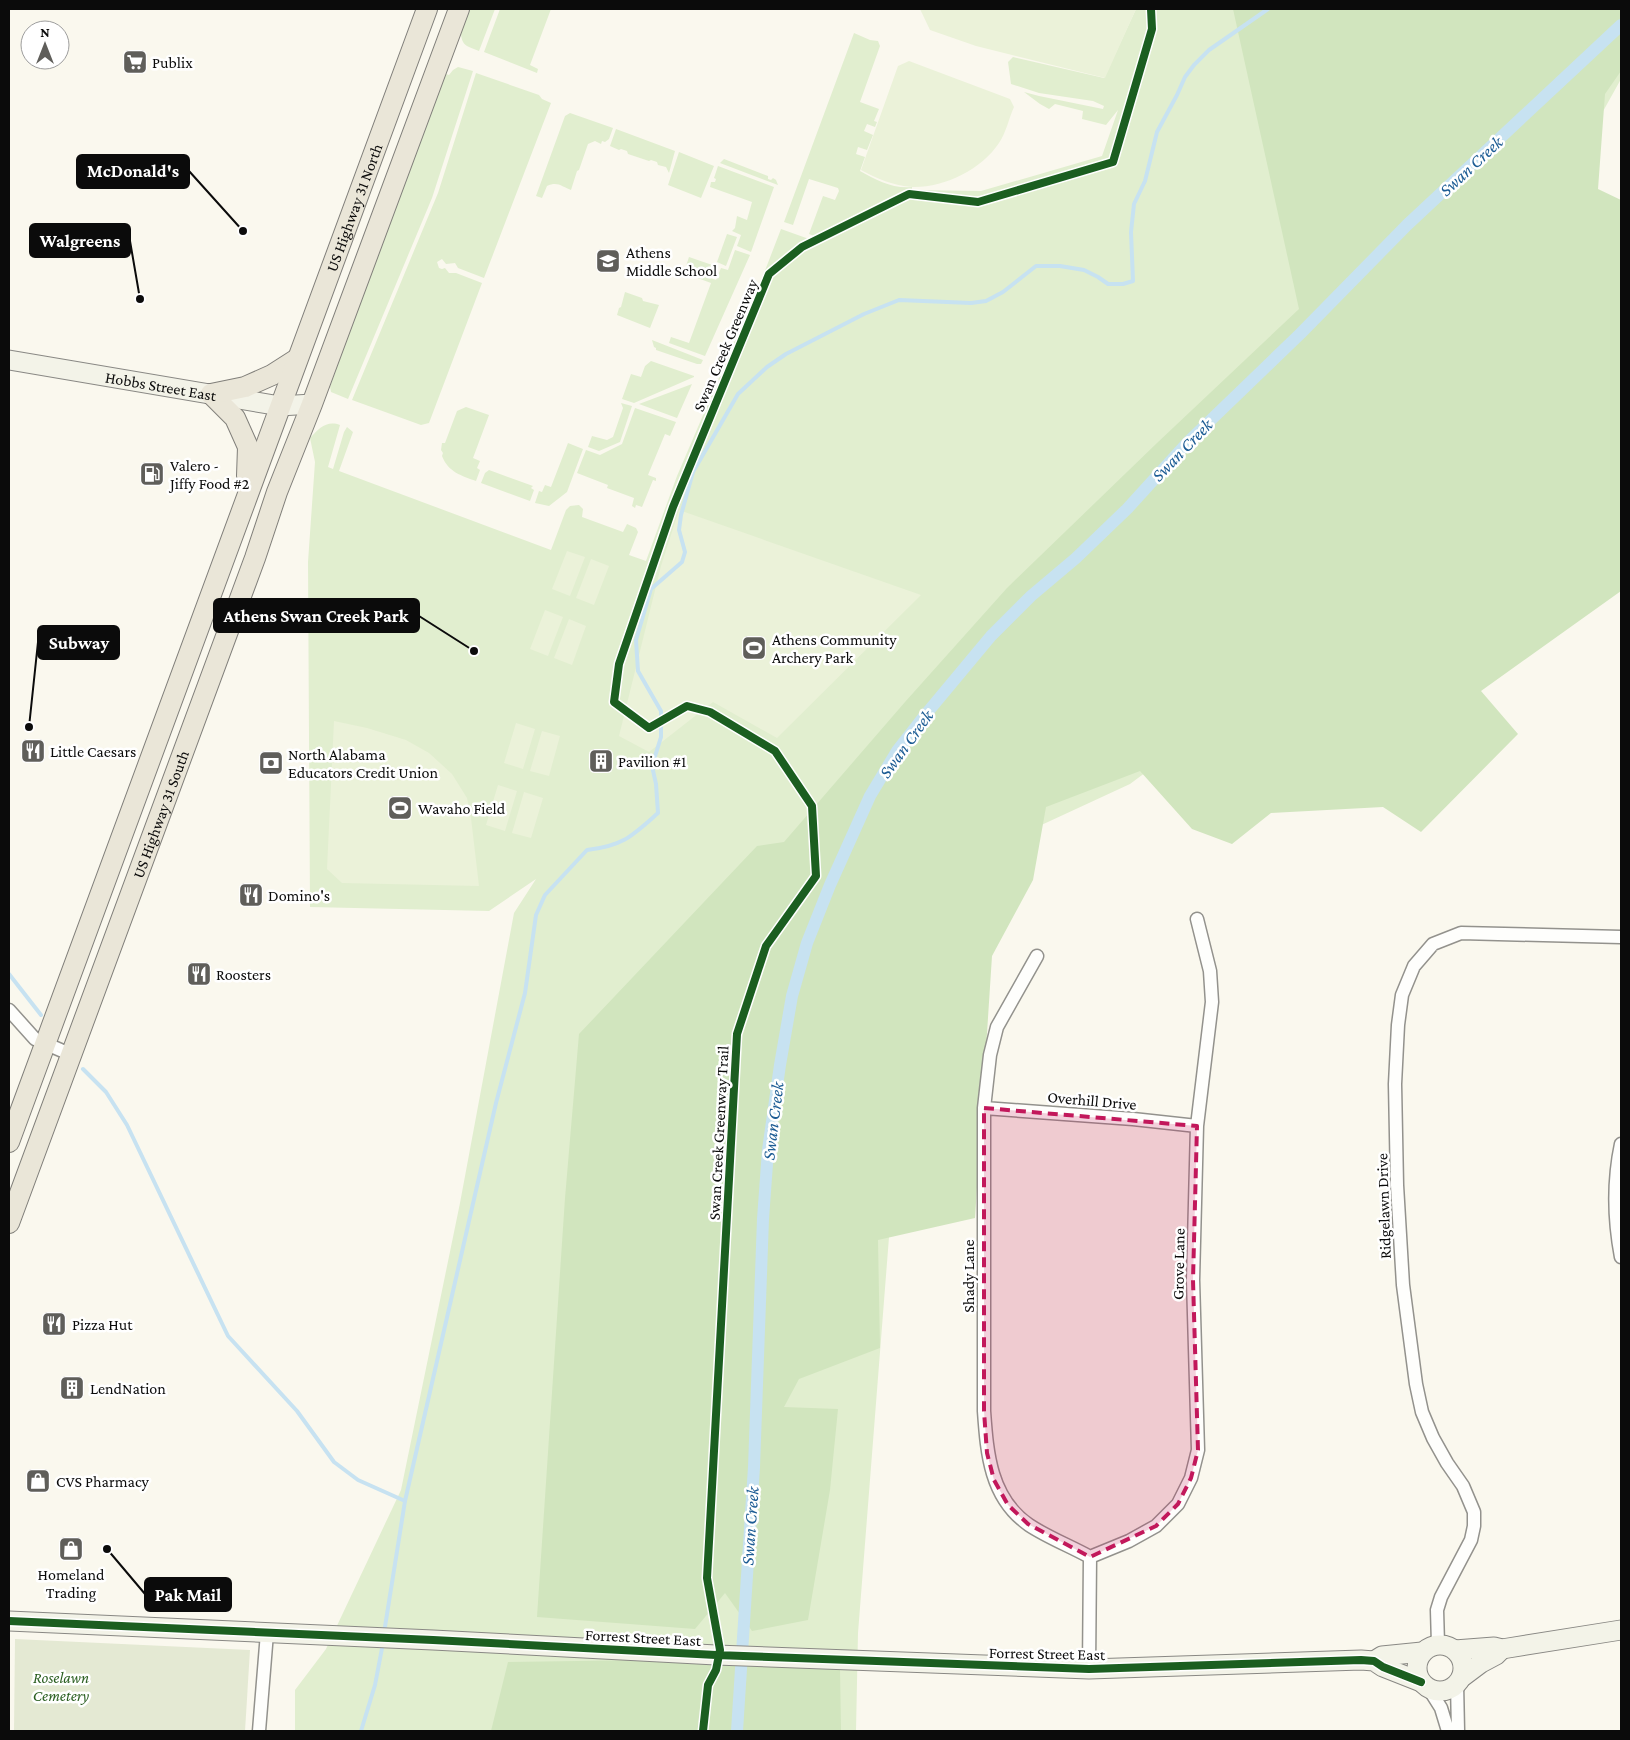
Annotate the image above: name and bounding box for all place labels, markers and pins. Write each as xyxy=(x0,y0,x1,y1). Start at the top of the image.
supermarket icon: Publix xyxy=(122,49,148,75)
place label: Publix xyxy=(152,54,193,71)
callout: McDonald's xyxy=(77,155,189,188)
callout: Walgreens xyxy=(30,224,130,257)
place label: Athens Middle School xyxy=(626,244,717,279)
school or university icon: Athens Middle School xyxy=(595,248,621,274)
place label: Valero - Jiffy Food #2 xyxy=(168,457,250,493)
fuel station icon: Valero - Jiffy Food #2 xyxy=(139,461,165,487)
callout: Athens Swan Creek Park xyxy=(214,599,419,632)
callout: Subway xyxy=(38,626,119,659)
place label: Athens Community Archery Park xyxy=(772,631,897,667)
sports icon: Athens Community Archery Park xyxy=(741,635,767,661)
restaurant icon: Little Caesars xyxy=(20,738,46,764)
place label: Little Caesars xyxy=(50,743,136,760)
place label: North Alabama Educators Credit Union xyxy=(288,746,438,781)
building icon: Pavilion #1 xyxy=(588,748,614,774)
bank icon: North Alabama Educators Credit Union xyxy=(258,750,284,776)
place label: Pavilion #1 xyxy=(618,753,686,770)
sports icon: Wavaho Field xyxy=(387,795,413,821)
place label: Wavaho Field xyxy=(418,800,506,817)
restaurant icon: Domino's xyxy=(238,882,264,908)
place label: Domino's xyxy=(268,887,330,904)
restaurant icon: Roosters xyxy=(186,961,212,987)
place label: Roosters xyxy=(216,966,271,983)
restaurant icon: Pizza Hut xyxy=(41,1311,67,1337)
place label: Pizza Hut xyxy=(72,1316,133,1333)
building icon: LendNation xyxy=(59,1375,85,1401)
place label: LendNation xyxy=(90,1380,166,1397)
shop icon: CVS Pharmacy xyxy=(25,1468,51,1494)
place label: CVS Pharmacy xyxy=(56,1473,150,1491)
shop icon: Homeland Trading xyxy=(58,1536,84,1562)
place label: Homeland Trading xyxy=(38,1566,105,1602)
callout: Pak Mail xyxy=(145,1578,231,1611)

